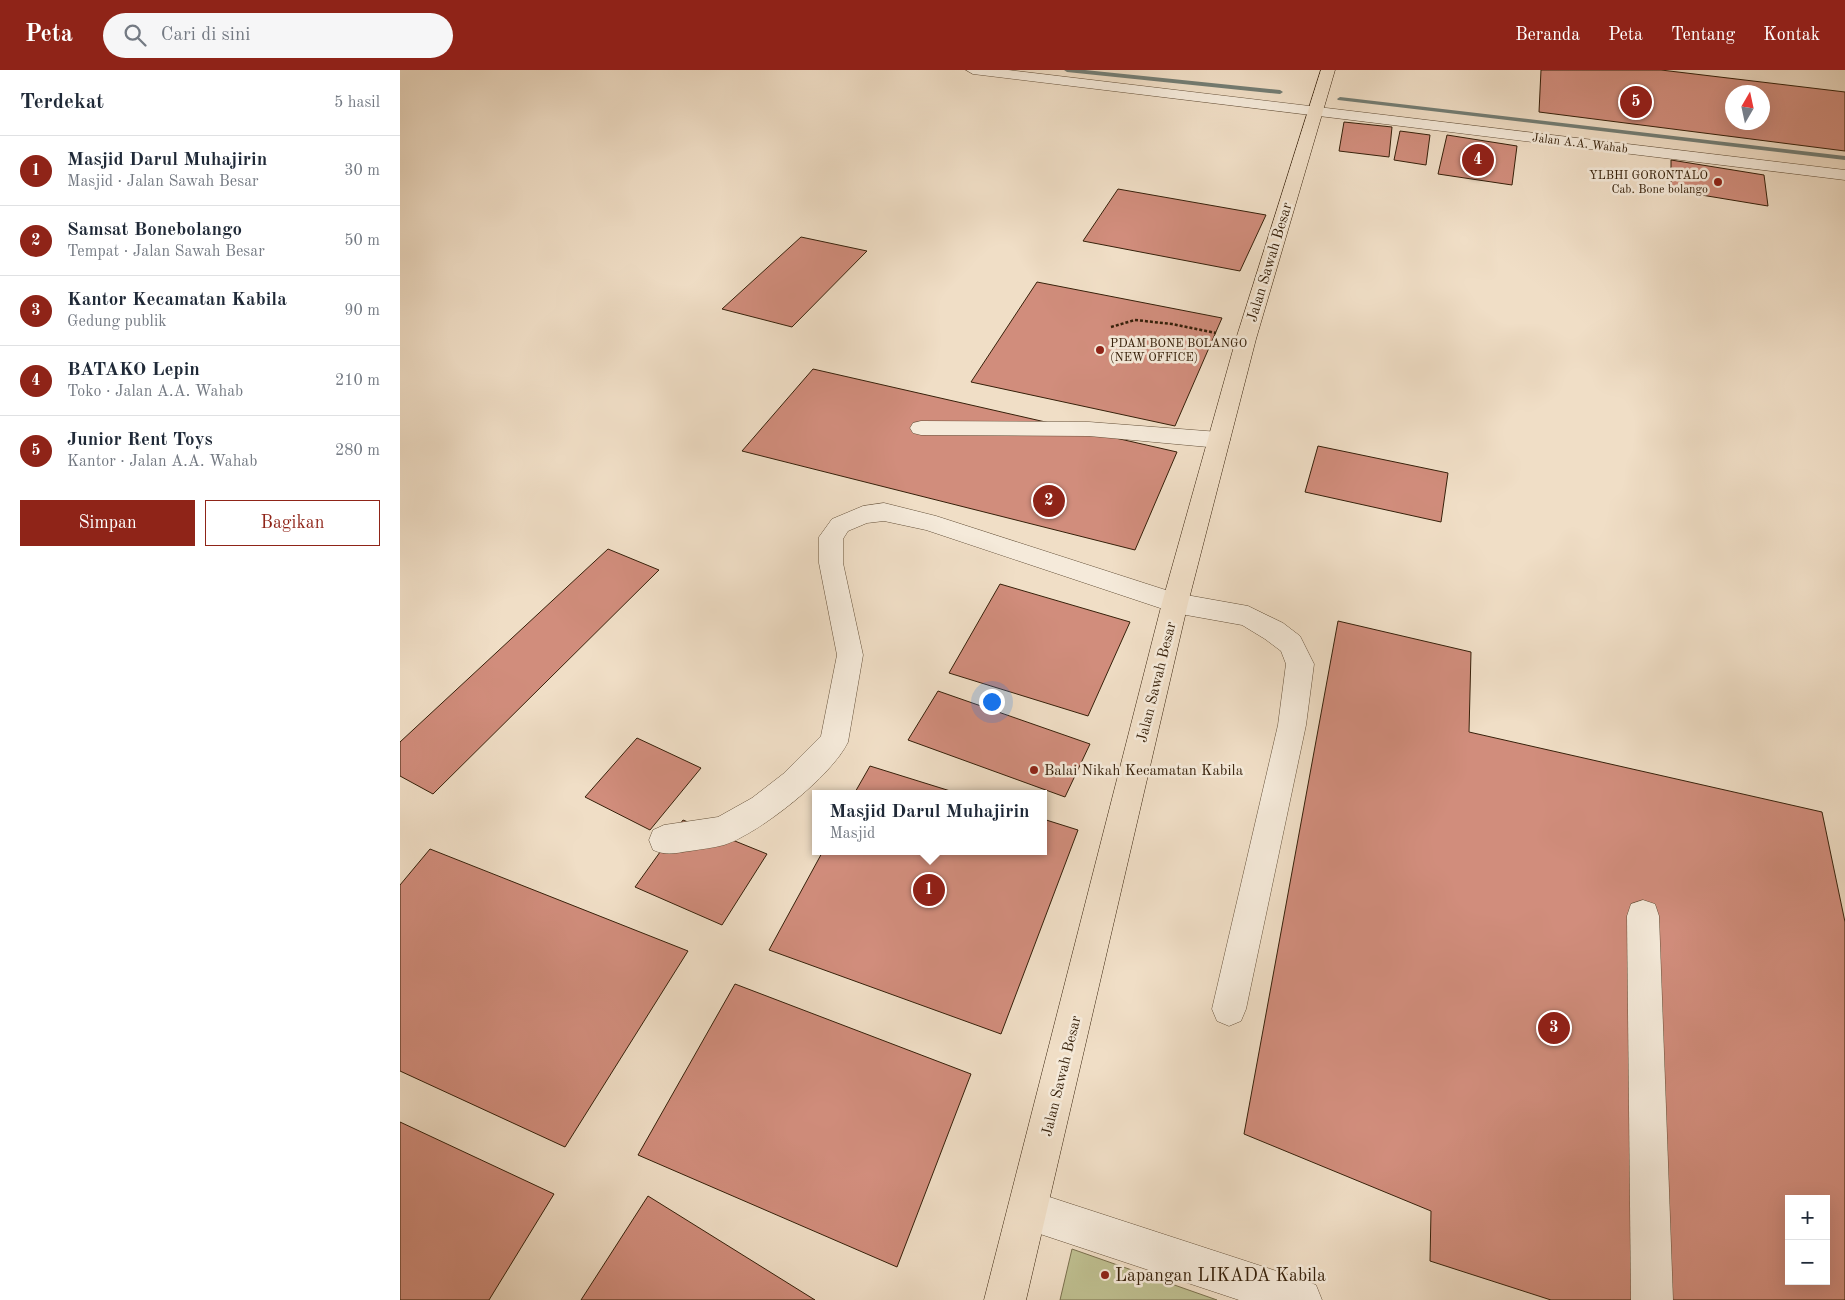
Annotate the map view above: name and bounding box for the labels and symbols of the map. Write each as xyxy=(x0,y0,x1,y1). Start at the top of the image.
pin: 5 xyxy=(1620,83,1652,121)
north arrow xyxy=(1725,85,1770,130)
street label: Jalan A.A. Wahab xyxy=(1531,132,1628,156)
pin: 4 xyxy=(1462,141,1494,179)
place label: YLBHI GORONTALO Cab. Bone bolango xyxy=(1589,170,1708,196)
marker: YLBHI GORONTALO Cab. Bone bolango xyxy=(1712,176,1724,188)
street label: Jalan Sawah Besar xyxy=(1245,201,1296,324)
place label: PDAM BONE BOLANGO (NEW OFFICE) xyxy=(1110,338,1247,364)
marker: PDAM BONE BOLANGO (NEW OFFICE) xyxy=(1094,344,1106,356)
pin: 2 xyxy=(1033,482,1065,520)
street label: Jalan Sawah Besar xyxy=(1135,620,1180,744)
your location xyxy=(979,689,1005,715)
marker: Balai Nikah Kecamatan Kabila xyxy=(1028,764,1040,776)
place label: Balai Nikah Kecamatan Kabila xyxy=(1044,764,1244,779)
pin: 1 xyxy=(913,871,945,909)
pin: 3 xyxy=(1538,1009,1570,1047)
street label: Jalan Sawah Besar xyxy=(1040,1014,1085,1138)
place label: Lapangan LIKADA Kabila xyxy=(1115,1267,1326,1285)
marker: Lapangan LIKADA Kabila xyxy=(1099,1269,1111,1281)

